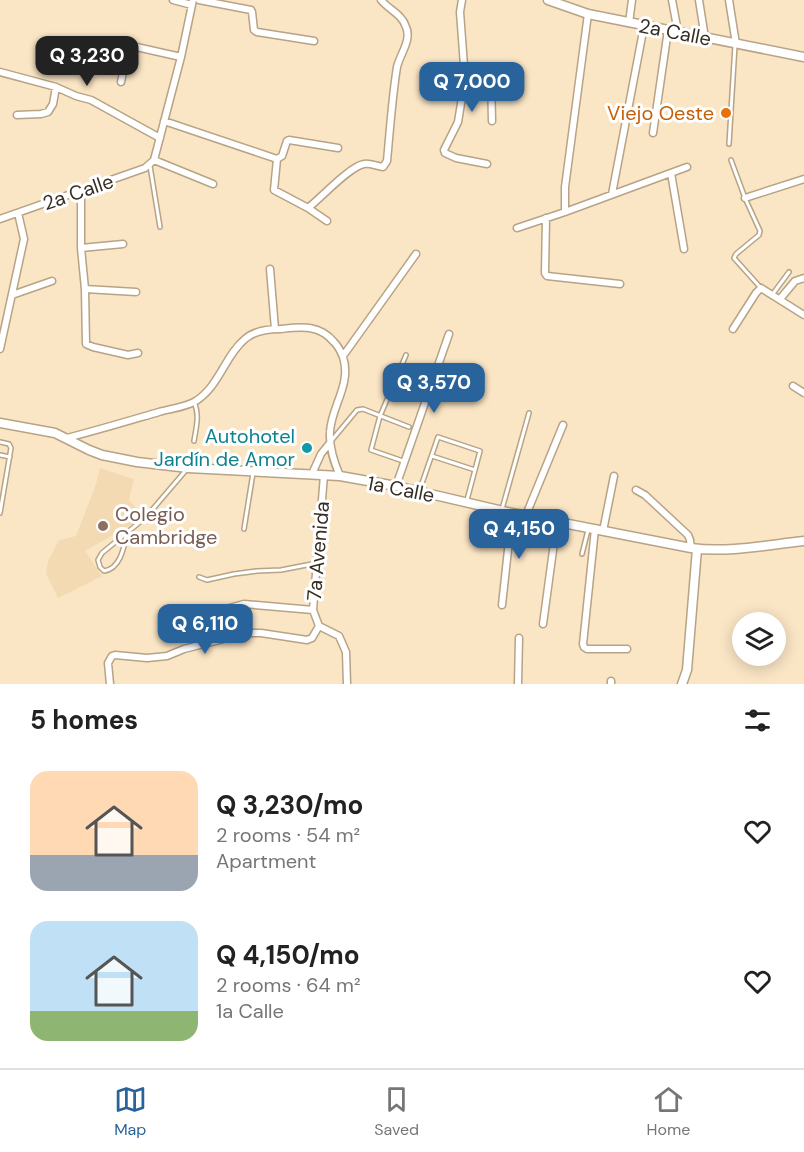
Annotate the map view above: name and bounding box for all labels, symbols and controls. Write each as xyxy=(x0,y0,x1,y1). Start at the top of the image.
street label: 2a Calle xyxy=(637,12,713,52)
pin: Q 3,230 xyxy=(32,36,142,87)
text: Q 3,230 xyxy=(49,42,125,68)
pin: Q 7,000 xyxy=(417,62,527,113)
text: Q 7,000 xyxy=(433,68,511,94)
place label: Viejo Oeste xyxy=(607,100,714,126)
marker: Viejo Oeste xyxy=(719,106,733,120)
street label: 2a Calle xyxy=(39,168,117,216)
pin: Q 3,570 xyxy=(379,363,489,414)
text: Q 3,570 xyxy=(397,369,471,395)
place label: Autohotel Jardín de Amor xyxy=(154,423,295,472)
marker: Autohotel Jardín de Amor xyxy=(300,441,314,455)
street label: 1a Calle xyxy=(365,470,437,508)
street label: 7a Avenida xyxy=(301,500,335,602)
place label: Colegio Cambridge xyxy=(115,501,217,550)
pin: Q 4,150 xyxy=(464,509,574,560)
text: Q 4,150 xyxy=(483,515,555,541)
marker: Colegio Cambridge xyxy=(96,519,110,533)
pin: Q 6,110 xyxy=(150,604,260,655)
text: Q 6,110 xyxy=(172,610,238,636)
map controls xyxy=(732,612,786,666)
button: layers xyxy=(732,612,786,666)
text: 5 homes xyxy=(30,703,138,737)
icon: filters xyxy=(741,704,774,737)
text: Q 3,230/mo xyxy=(216,788,363,822)
icon: home xyxy=(78,795,150,867)
icon: heart xyxy=(741,815,774,848)
text: 2 rooms · 54 m² xyxy=(216,822,360,848)
text: Apartment xyxy=(216,848,316,874)
text: Q 4,150/mo xyxy=(216,938,360,972)
icon: home xyxy=(78,945,150,1017)
icon: heart xyxy=(741,965,774,998)
text: 2 rooms · 64 m² xyxy=(216,972,360,998)
text: 1a Calle xyxy=(216,998,284,1024)
tab: Map xyxy=(114,1083,147,1140)
tab: Saved xyxy=(374,1083,419,1140)
tab: Home xyxy=(647,1083,690,1140)

